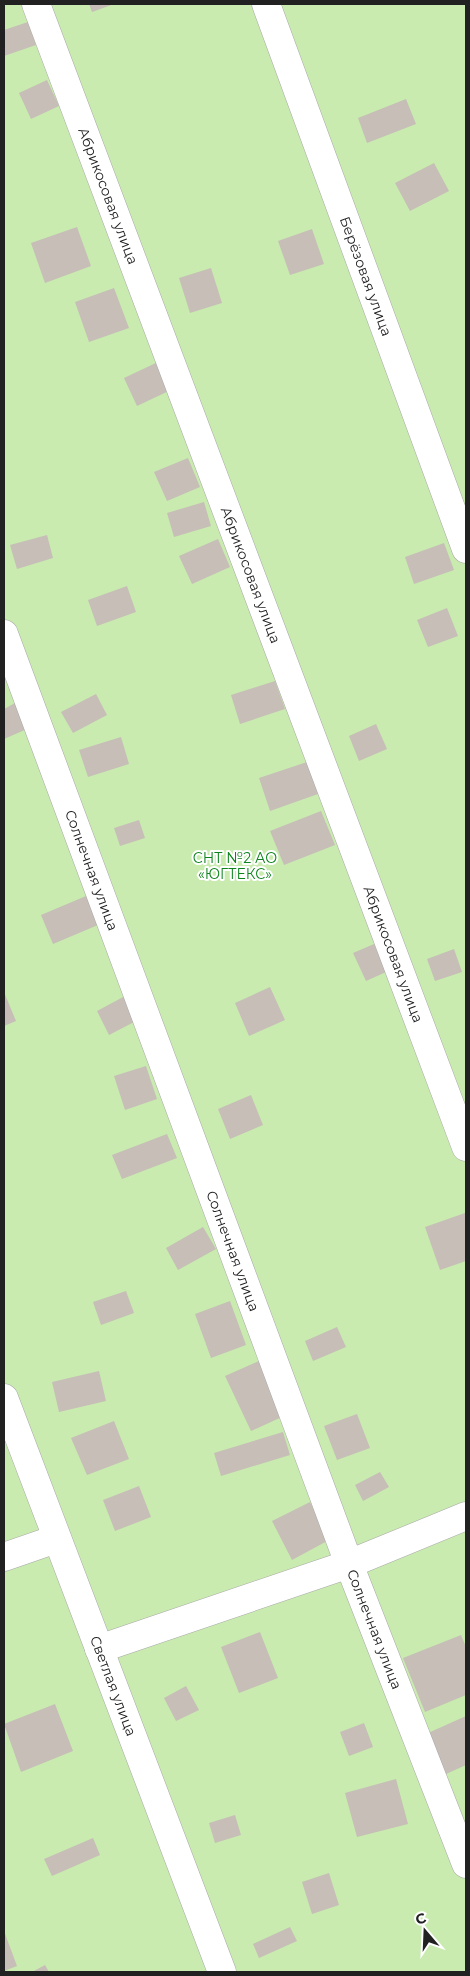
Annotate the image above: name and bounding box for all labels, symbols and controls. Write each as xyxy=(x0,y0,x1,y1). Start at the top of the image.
street label: Абрикосовая улица xyxy=(74,125,142,267)
street label: Берёзовая улица xyxy=(336,214,396,339)
street label: Абрикосовая улица xyxy=(217,504,285,646)
street label: Солнечная улица xyxy=(61,807,122,933)
park label: СНТ №2 АО «ЮГТЕКС» xyxy=(193,849,277,883)
street label: Абрикосовая улица xyxy=(359,883,427,1025)
street label: Солнечная улица xyxy=(202,1188,263,1314)
street label: Солнечная улица xyxy=(343,1567,406,1692)
street label: Светлая улица xyxy=(86,1633,141,1739)
north arrow xyxy=(400,1906,450,1956)
text: С xyxy=(413,1909,429,1929)

